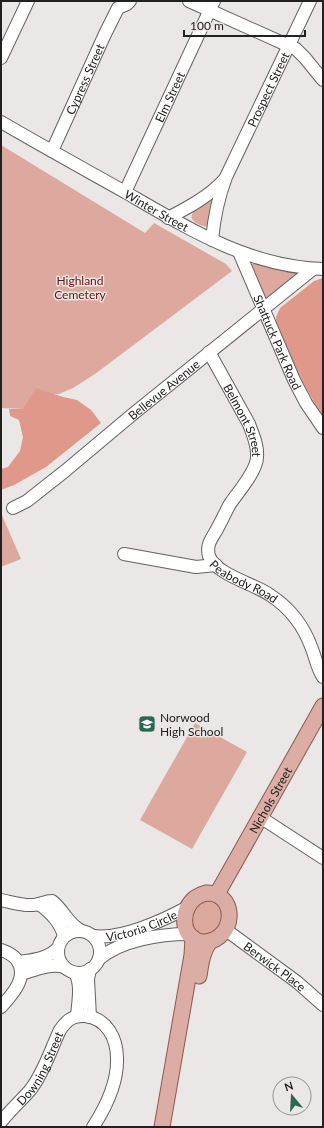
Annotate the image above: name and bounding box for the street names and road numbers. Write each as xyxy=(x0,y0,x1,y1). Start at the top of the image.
street label: Cypress Street xyxy=(62,41,107,117)
street label: Prospect Street xyxy=(244,49,292,129)
street label: Elm Street xyxy=(151,68,188,125)
street label: Winter Street xyxy=(122,186,192,235)
street label: Shattuck Park Road xyxy=(251,292,305,392)
street label: Bellevue Avenue xyxy=(125,356,202,423)
street label: Belmont Street xyxy=(221,381,265,458)
street label: Peabody Road xyxy=(207,557,281,606)
street label: Nichols Street xyxy=(245,763,295,836)
street label: Victoria Circle xyxy=(105,906,179,944)
street label: Berwick Place xyxy=(241,938,309,994)
street label: Downing Street xyxy=(13,1028,66,1108)

